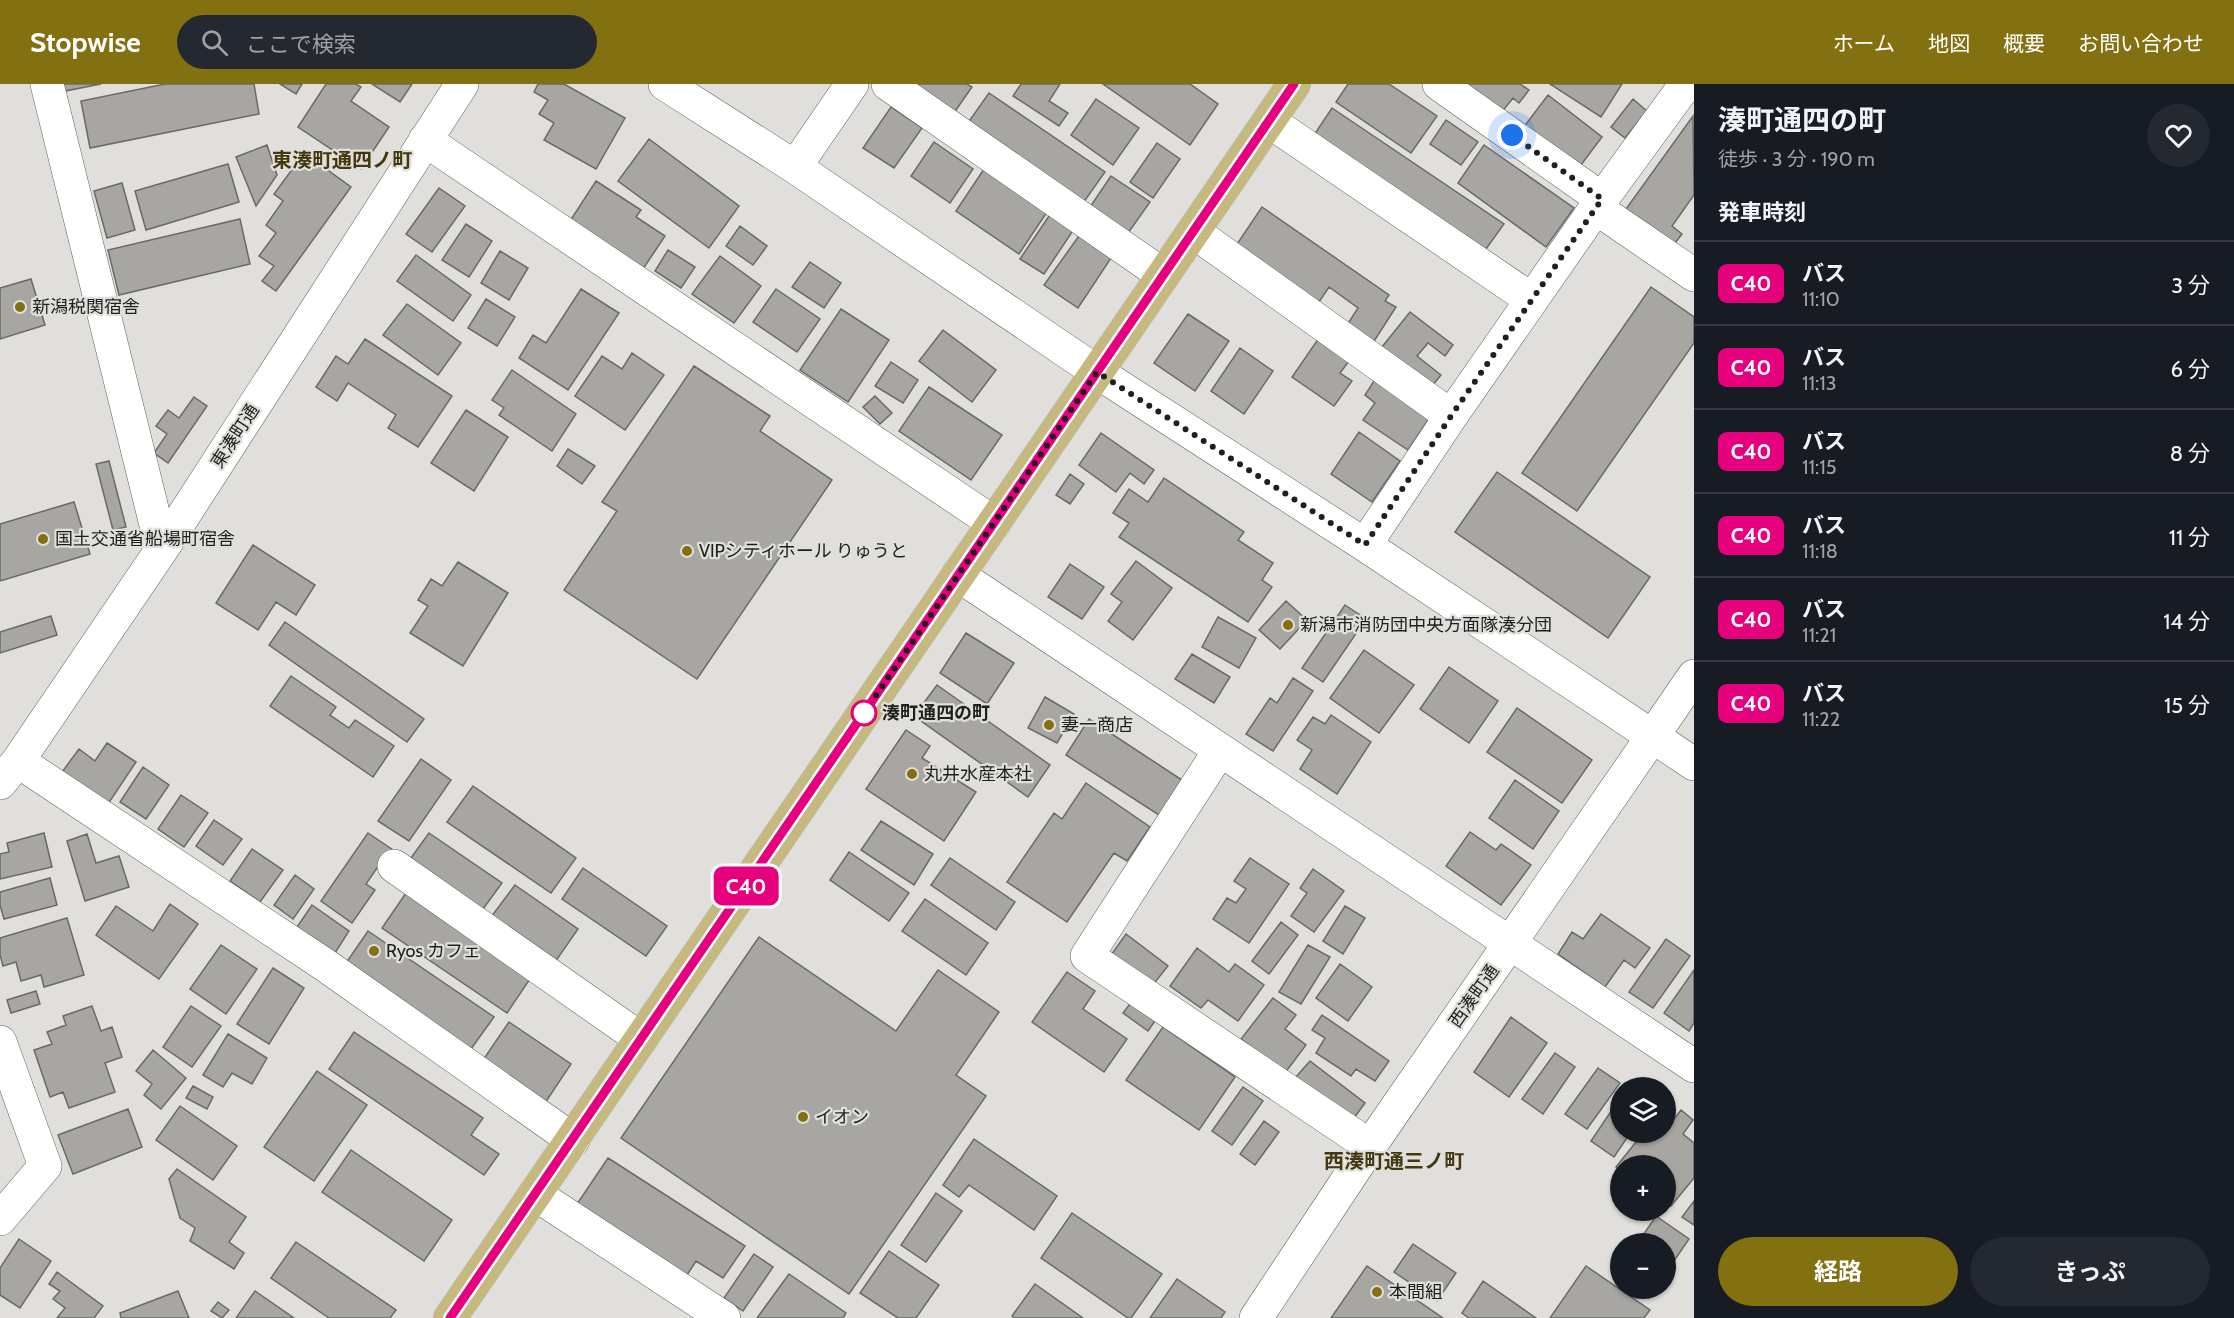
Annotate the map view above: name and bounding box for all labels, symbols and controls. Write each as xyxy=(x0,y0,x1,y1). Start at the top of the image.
search box xyxy=(177,15,597,69)
text: Stopwise xyxy=(30,25,141,59)
icon: search xyxy=(198,26,231,59)
text: ここで検索 xyxy=(246,31,356,58)
text: ホーム xyxy=(1833,31,1895,56)
text: 地図 xyxy=(1928,31,1970,56)
text: 概要 xyxy=(2003,31,2045,56)
text: お問い合わせ xyxy=(2078,31,2204,56)
text: 湊町通四の町 xyxy=(1718,103,1886,137)
button: heart xyxy=(2147,104,2210,167)
your location xyxy=(1497,120,1527,150)
text: 徒歩 · 3 分 · 190 m xyxy=(1718,147,1875,171)
district label: 東湊町通四ノ町 xyxy=(272,148,412,172)
text: 発車時刻 xyxy=(1718,199,1806,226)
text: バス xyxy=(1802,260,1846,287)
text: C40 xyxy=(1731,271,1771,296)
text: 3 分 xyxy=(2171,272,2210,299)
text: 11:10 xyxy=(1802,287,1840,311)
place label: 新潟税関宿舎 xyxy=(32,296,140,318)
marker: 新潟税関宿舎 xyxy=(13,300,27,314)
text: バス xyxy=(1802,344,1846,371)
text: C40 xyxy=(1731,355,1771,380)
text: 6 分 xyxy=(2171,356,2210,383)
text: 11:13 xyxy=(1802,371,1837,395)
street label: 東湊町通 xyxy=(206,400,264,472)
text: バス xyxy=(1802,428,1846,455)
text: C40 xyxy=(1731,439,1771,464)
text: 8 分 xyxy=(2170,440,2210,467)
text: 11:15 xyxy=(1802,455,1837,479)
text: バス xyxy=(1802,512,1846,539)
text: C40 xyxy=(1731,523,1771,548)
text: 11 分 xyxy=(2169,524,2210,551)
place label: 国土交通省船場町宿舎 xyxy=(55,528,235,550)
marker: 国土交通省船場町宿舎 xyxy=(36,532,50,546)
text: 11:18 xyxy=(1802,539,1838,563)
place label: VIPシティホール りゅうと xyxy=(699,540,908,562)
marker: VIPシティホール りゅうと xyxy=(680,544,694,558)
text: バス xyxy=(1802,596,1846,623)
text: C40 xyxy=(1731,607,1771,632)
text: 14 分 xyxy=(2163,608,2210,635)
place label: 新潟市消防団中央方面隊湊分団 xyxy=(1300,614,1552,636)
marker: 新潟市消防団中央方面隊湊分団 xyxy=(1281,618,1295,632)
text: 11:21 xyxy=(1802,623,1836,647)
text: バス xyxy=(1802,680,1846,707)
text: C40 xyxy=(1731,691,1771,716)
text: 15 分 xyxy=(2164,692,2210,719)
marker: 湊町通四の町 xyxy=(851,700,877,726)
place label: 湊町通四の町 xyxy=(882,702,990,724)
text: 11:22 xyxy=(1802,707,1840,731)
place label: 妻一商店 xyxy=(1061,714,1133,736)
marker: 妻一商店 xyxy=(1042,718,1056,732)
place label: 丸井水産本社 xyxy=(924,763,1032,785)
marker: 丸井水産本社 xyxy=(905,767,919,781)
line badge: C40 xyxy=(712,866,780,906)
text: C40 xyxy=(726,874,766,899)
place label: Ryos カフェ xyxy=(386,940,481,962)
marker: Ryos カフェ xyxy=(367,944,381,958)
street label: 西湊町通 xyxy=(1444,960,1504,1032)
map controls xyxy=(1610,1077,1676,1299)
button: layers xyxy=(1610,1077,1676,1143)
place label: イオン xyxy=(815,1106,869,1128)
marker: イオン xyxy=(796,1110,810,1124)
district label: 西湊町通三ノ町 xyxy=(1324,1149,1464,1173)
button: + xyxy=(1610,1155,1676,1221)
button: − xyxy=(1610,1233,1676,1299)
button: 経路 xyxy=(1718,1237,1958,1306)
button: きっぷ xyxy=(1970,1237,2210,1306)
place label: 本間組 xyxy=(1389,1281,1443,1303)
marker: 本間組 xyxy=(1370,1285,1384,1299)

